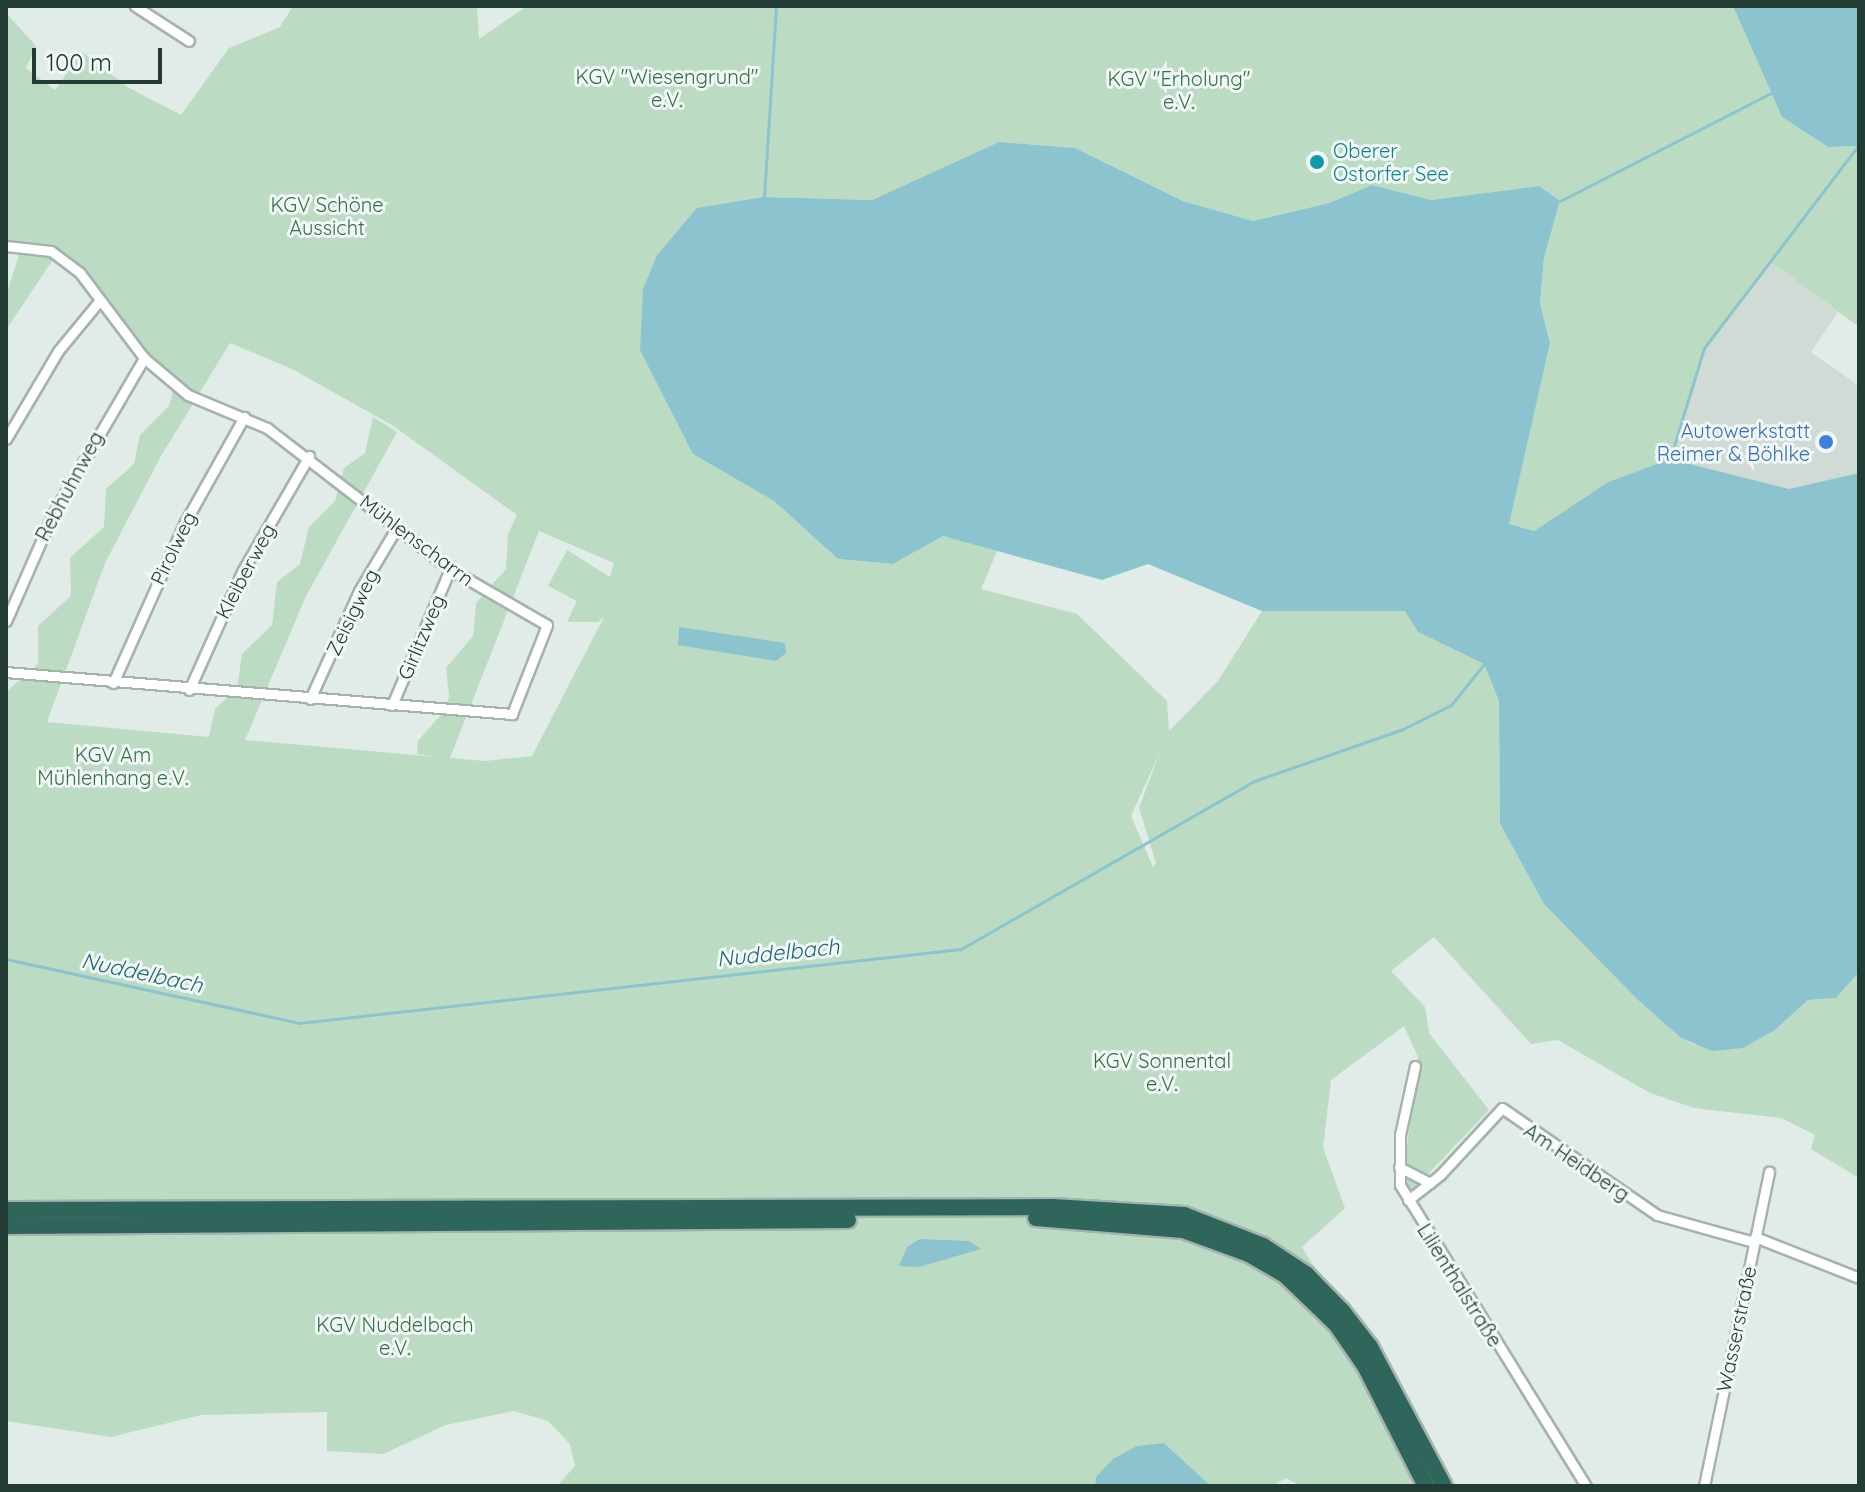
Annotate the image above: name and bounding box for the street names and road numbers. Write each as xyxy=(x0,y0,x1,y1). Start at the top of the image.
street label: Rebhuhnweg xyxy=(30,427,108,545)
street label: Mühlenscharrn xyxy=(355,489,479,591)
street label: Pirolweg xyxy=(145,507,201,589)
street label: Kleiberweg xyxy=(210,519,280,623)
street label: Zeisigweg xyxy=(321,565,383,659)
street label: Girlitzweg xyxy=(392,591,450,683)
street label: Am Heidberg xyxy=(1520,1118,1634,1206)
street label: Lilienthalstraße xyxy=(1413,1219,1507,1351)
street label: Wasserstraße xyxy=(1711,1264,1761,1394)

